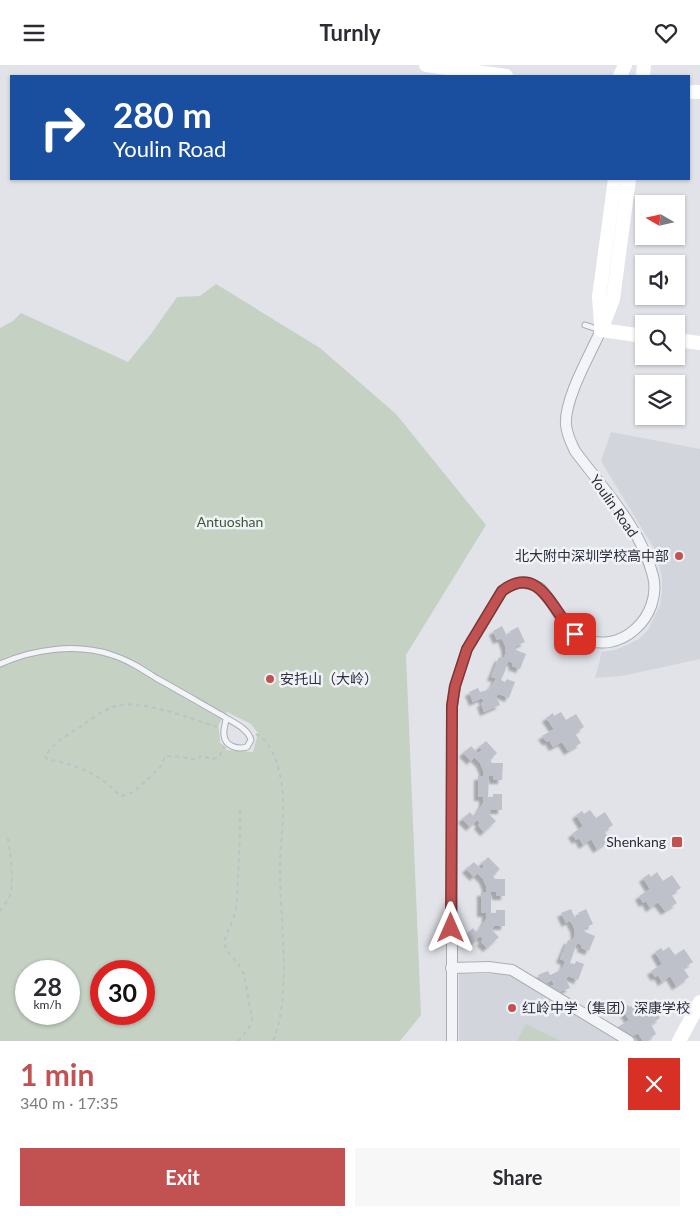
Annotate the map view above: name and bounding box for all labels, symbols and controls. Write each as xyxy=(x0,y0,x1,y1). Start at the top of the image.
icon: menu xyxy=(20,19,48,47)
text: Turnly xyxy=(319,19,381,46)
icon: heart xyxy=(652,19,680,47)
text: 280 m xyxy=(113,93,212,135)
icon: right xyxy=(30,95,95,160)
text: Youlin Road xyxy=(113,135,226,162)
north arrow xyxy=(635,195,685,245)
map controls xyxy=(635,195,685,425)
button: sound xyxy=(635,255,685,305)
button: search xyxy=(635,315,685,365)
button: layers xyxy=(635,375,685,425)
street label: Youlin Road xyxy=(587,471,642,540)
park label: Antuoshan xyxy=(197,513,263,530)
place label: 北大附中深圳学校高中部 xyxy=(515,547,669,564)
marker: 北大附中深圳学校高中部 xyxy=(673,550,685,562)
pin xyxy=(554,613,596,655)
icon: arrive xyxy=(561,620,589,648)
place label: 安托山（大岭） xyxy=(280,670,378,687)
marker: 安托山（大岭） xyxy=(264,673,276,685)
place label: Shenkang xyxy=(606,833,666,850)
marker: Shenkang xyxy=(670,835,684,849)
position arrow xyxy=(424,901,476,953)
speed limit sign: 30 xyxy=(90,960,155,1025)
text: 28 xyxy=(33,971,62,1001)
text: km/h xyxy=(33,997,62,1012)
place label: 红岭中学（集团）深康学校 xyxy=(522,999,690,1016)
marker: 红岭中学（集团）深康学校 xyxy=(506,1002,518,1014)
text: 1 min xyxy=(20,1056,94,1092)
button: close xyxy=(628,1058,680,1110)
text: 340 m · 17:35 xyxy=(20,1093,119,1112)
button: Exit xyxy=(20,1148,345,1206)
button: Share xyxy=(355,1148,680,1206)

